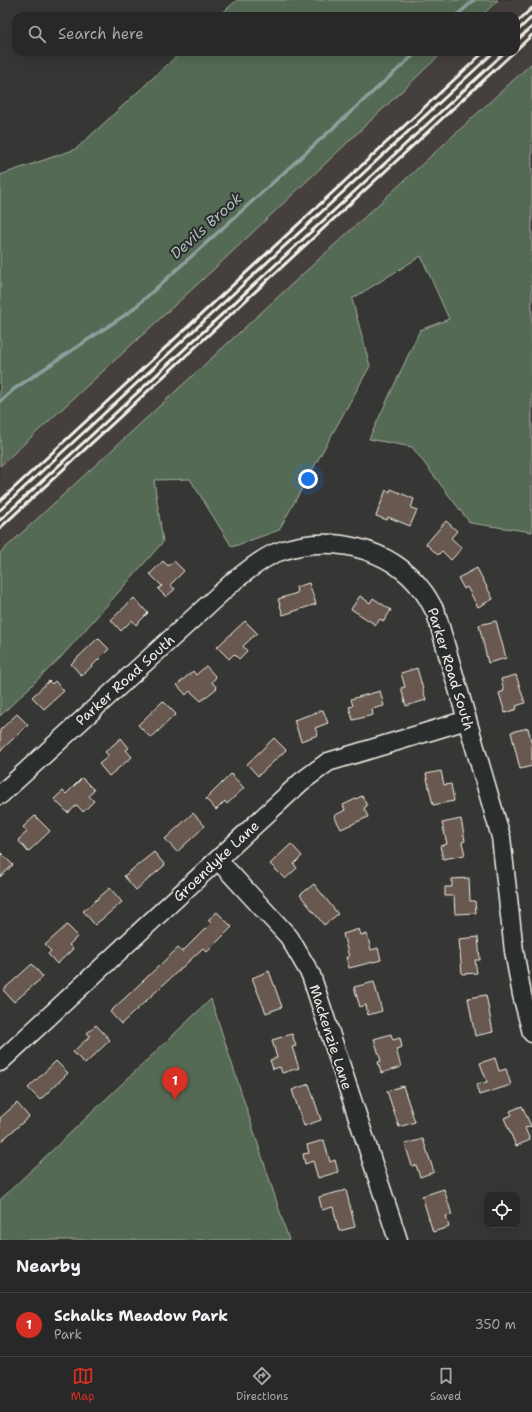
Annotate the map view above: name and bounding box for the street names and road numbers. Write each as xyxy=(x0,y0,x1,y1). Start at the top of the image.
street label: Parker Road South xyxy=(424,606,478,732)
street label: Parker Road South xyxy=(72,631,178,729)
street label: Groendyke Lane xyxy=(169,817,263,905)
street label: Mackenzie Lane xyxy=(305,982,357,1092)

